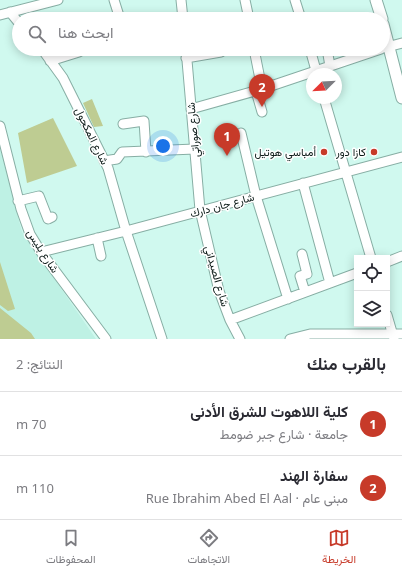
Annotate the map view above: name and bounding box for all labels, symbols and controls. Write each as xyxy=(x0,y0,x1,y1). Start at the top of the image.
search box xyxy=(12,12,390,56)
text: ابحث هنا xyxy=(58,22,113,42)
icon: search xyxy=(26,23,48,45)
north arrow xyxy=(306,68,342,104)
pin: 2 xyxy=(249,74,275,107)
street label: شارع صوراتي xyxy=(183,101,205,158)
street label: شارع المكحول xyxy=(71,105,113,168)
pin: 1 xyxy=(214,123,240,156)
your location xyxy=(153,136,173,156)
place label: أمباسي هوتيل xyxy=(255,144,316,162)
place label: كازا دور xyxy=(335,144,366,159)
marker: أمباسي هوتيل xyxy=(319,147,329,157)
marker: كازا دور xyxy=(369,147,379,157)
street label: شارع جان دارك xyxy=(188,189,256,221)
street label: شارع بليس xyxy=(23,226,63,276)
street label: شارع الصيداني xyxy=(199,244,233,309)
map controls xyxy=(354,255,390,327)
button: locate xyxy=(354,255,390,291)
button: layers xyxy=(354,291,390,327)
text: بالقرب منك xyxy=(307,352,386,375)
text: النتائج: 2 xyxy=(16,355,63,373)
text: كلية اللاهوت للشرق الأدنى xyxy=(190,401,348,421)
text: 70 m xyxy=(16,415,46,433)
text: 1 xyxy=(369,415,377,433)
text: جامعة · شارع جبر ضومط xyxy=(220,425,348,443)
text: سفارة الهند xyxy=(280,465,348,485)
text: 110 m xyxy=(16,479,54,497)
text: 2 xyxy=(369,479,377,497)
text: مبنى عام · Rue Ibrahim Abed El Aal xyxy=(146,489,348,507)
tab: المحفوظات xyxy=(46,527,96,569)
tab: الاتجاهات xyxy=(187,527,230,569)
tab: الخريطة xyxy=(322,527,356,569)

